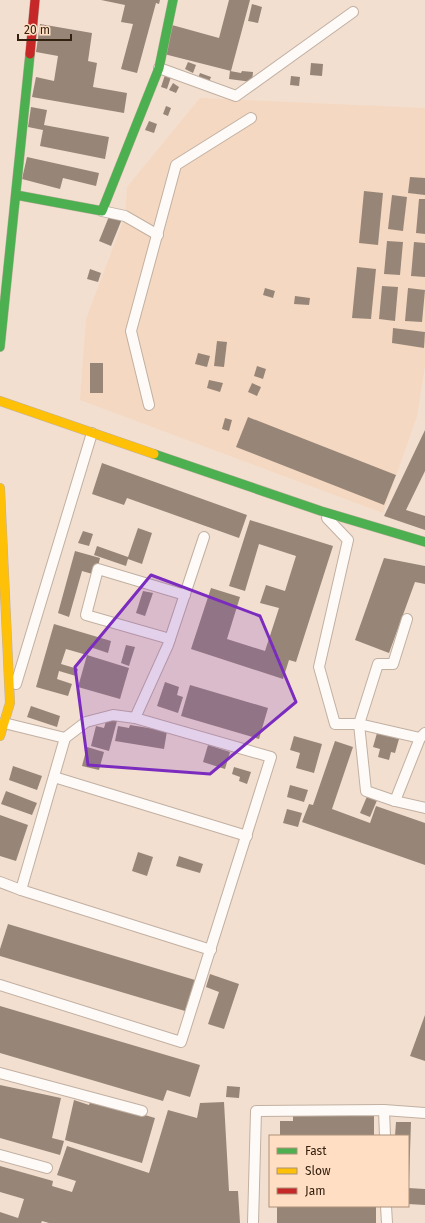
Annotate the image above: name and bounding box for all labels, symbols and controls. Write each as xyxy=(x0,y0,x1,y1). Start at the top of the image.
scale bar xyxy=(18,16,71,42)
text: 20 m xyxy=(24,23,50,37)
legend xyxy=(269,1135,409,1207)
text: Fast xyxy=(305,1144,327,1158)
text: Slow xyxy=(305,1164,331,1178)
text: Jam xyxy=(305,1184,325,1198)

